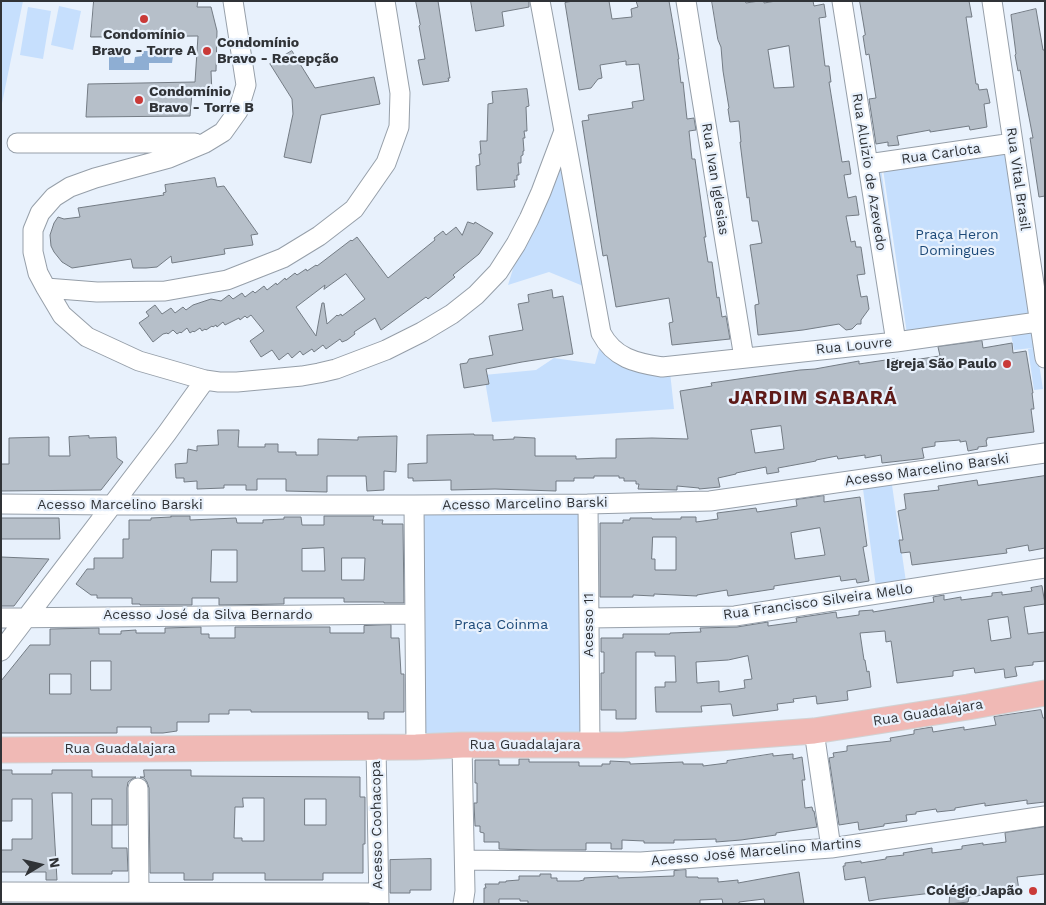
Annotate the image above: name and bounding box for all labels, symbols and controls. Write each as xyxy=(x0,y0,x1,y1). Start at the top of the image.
marker: Condomínio Bravo - Torre A xyxy=(138,13,150,25)
place label: Condomínio Bravo - Torre A xyxy=(92,27,196,59)
place label: Condomínio Bravo - Recepção xyxy=(217,35,339,68)
marker: Condomínio Bravo - Recepção xyxy=(201,45,213,57)
place label: Condomínio Bravo - Torre B xyxy=(149,84,254,116)
street label: Rua Aluizio de Azevedo xyxy=(848,92,890,252)
marker: Condomínio Bravo - Torre B xyxy=(133,94,145,106)
street label: Rua Ivan Iglesias xyxy=(698,122,732,236)
street label: Rua Vital Brasil xyxy=(1002,126,1034,232)
street label: Rua Carlota xyxy=(900,140,982,168)
park label: Praça Heron Domingues xyxy=(915,227,999,260)
street label: Rua Louvre xyxy=(815,334,893,358)
place label: Igreja São Paulo xyxy=(886,356,997,372)
marker: Igreja São Paulo xyxy=(1001,358,1013,370)
district label: JARDIM SABARÁ xyxy=(727,387,899,409)
street label: Acesso Marcelino Barski xyxy=(844,450,1010,490)
street label: Acesso Marcelino Barski xyxy=(442,494,608,514)
street label: Acesso Marcelino Barski xyxy=(37,497,203,513)
street label: Rua Francisco Silveira Mello xyxy=(722,580,914,624)
street label: Acesso 11 xyxy=(581,593,597,657)
street label: Acesso José da Silva Bernardo xyxy=(103,607,313,623)
park label: Praça Coinma xyxy=(454,617,548,633)
street label: Rua Guadalajara xyxy=(872,696,984,730)
street label: Rua Guadalajara xyxy=(469,737,581,753)
street label: Rua Guadalajara xyxy=(64,741,176,757)
street label: Acesso Coohacopa xyxy=(367,760,387,890)
street label: Acesso José Marcelino Martins xyxy=(650,834,862,870)
north arrow xyxy=(15,840,65,890)
text: N xyxy=(46,856,64,869)
place label: Colégio Japão xyxy=(926,883,1023,899)
marker: Colégio Japão xyxy=(1027,885,1039,897)

